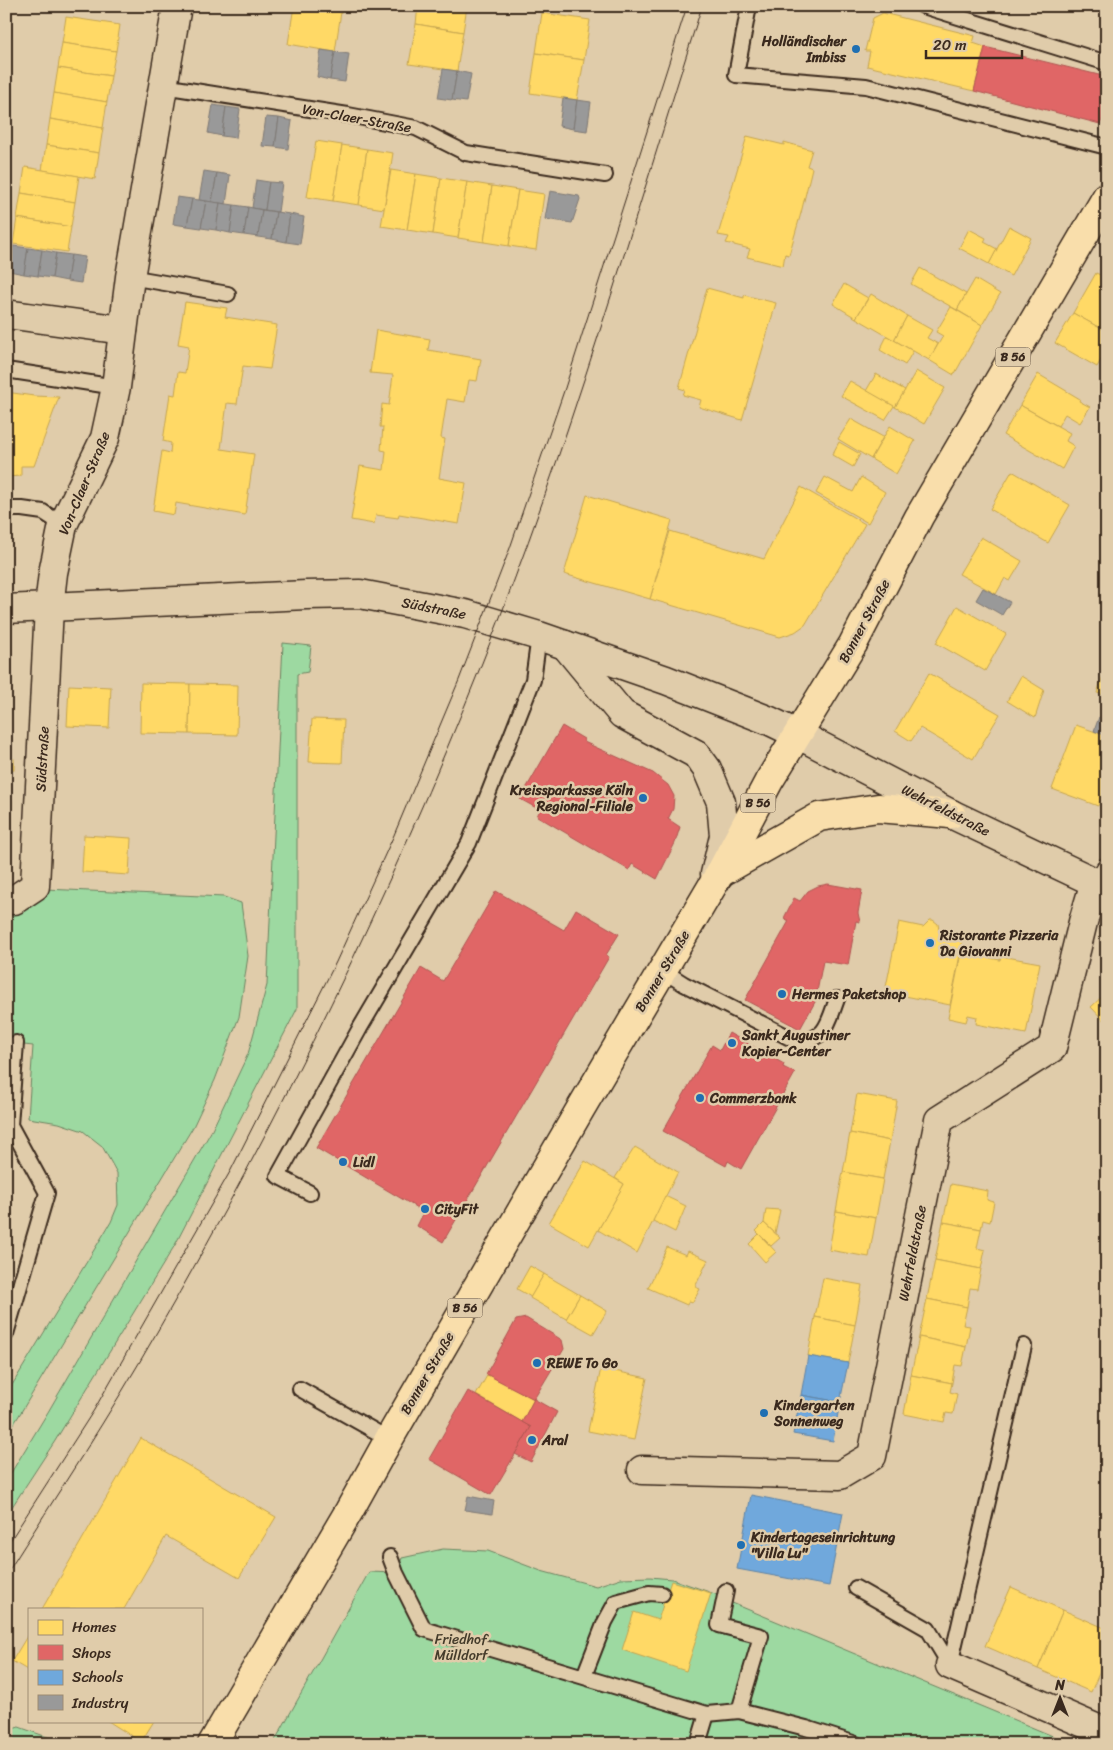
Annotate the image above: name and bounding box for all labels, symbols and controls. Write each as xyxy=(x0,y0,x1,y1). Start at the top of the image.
scale bar xyxy=(926,28,1022,60)
place label: Holländischer Imbiss xyxy=(761,29,847,70)
text: 20 m xyxy=(933,32,967,58)
marker: Holländischer Imbiss xyxy=(850,43,862,55)
street label: Von-Claer-Straße xyxy=(300,97,413,140)
road number: B 56 xyxy=(996,348,1030,367)
street label: Von-Claer-Straße xyxy=(51,428,118,539)
street label: Bonner Straße xyxy=(832,575,897,668)
street label: Südstraße xyxy=(399,590,468,627)
street label: Südstraße xyxy=(28,726,57,792)
street label: Wehrfeldstraße xyxy=(897,777,995,844)
place label: Kreissparkasse Köln Regional-Filiale xyxy=(509,778,634,819)
marker: Kreissparkasse Köln Regional-Filiale xyxy=(637,792,649,804)
road number: B 56 xyxy=(740,794,776,812)
place label: Ristorante Pizzeria Da Giovanni xyxy=(939,923,1059,964)
street label: Bonner Straße xyxy=(628,925,697,1017)
marker: Ristorante Pizzeria Da Giovanni xyxy=(924,937,936,949)
place label: Hermes Paketshop xyxy=(791,982,907,1007)
marker: Hermes Paketshop xyxy=(776,988,788,1000)
place label: Sankt Augustiner Kopier-Center xyxy=(741,1023,851,1064)
marker: Sankt Augustiner Kopier-Center xyxy=(726,1037,738,1049)
place label: Commerzbank xyxy=(709,1086,797,1111)
marker: Commerzbank xyxy=(694,1092,706,1104)
place label: Lidl xyxy=(353,1150,376,1175)
marker: Lidl xyxy=(337,1156,349,1168)
place label: CityFit xyxy=(434,1197,479,1222)
marker: CityFit xyxy=(419,1203,431,1215)
street label: Wehrfeldstraße xyxy=(891,1203,934,1303)
road number: B 56 xyxy=(448,1299,482,1318)
street label: Bonner Straße xyxy=(394,1327,461,1419)
place label: REWE To Go xyxy=(546,1351,619,1376)
marker: REWE To Go xyxy=(531,1357,543,1369)
place label: Kindergarten Sonnenweg xyxy=(773,1393,855,1434)
marker: Kindergarten Sonnenweg xyxy=(758,1407,770,1419)
place label: Aral xyxy=(541,1428,569,1453)
marker: Aral xyxy=(526,1434,538,1446)
place label: Kindertageseinrichtung "Villa Lu" xyxy=(750,1525,896,1566)
marker: Kindertageseinrichtung "Villa Lu" xyxy=(735,1539,747,1551)
legend xyxy=(28,1608,202,1722)
text: Homes xyxy=(72,1614,116,1640)
park label: Friedhof Mülldorf xyxy=(434,1627,490,1668)
text: Shops xyxy=(72,1640,112,1666)
text: Schools xyxy=(72,1664,123,1690)
north arrow xyxy=(1036,1672,1086,1722)
text: N xyxy=(1054,1673,1065,1698)
text: Industry xyxy=(71,1690,129,1716)

